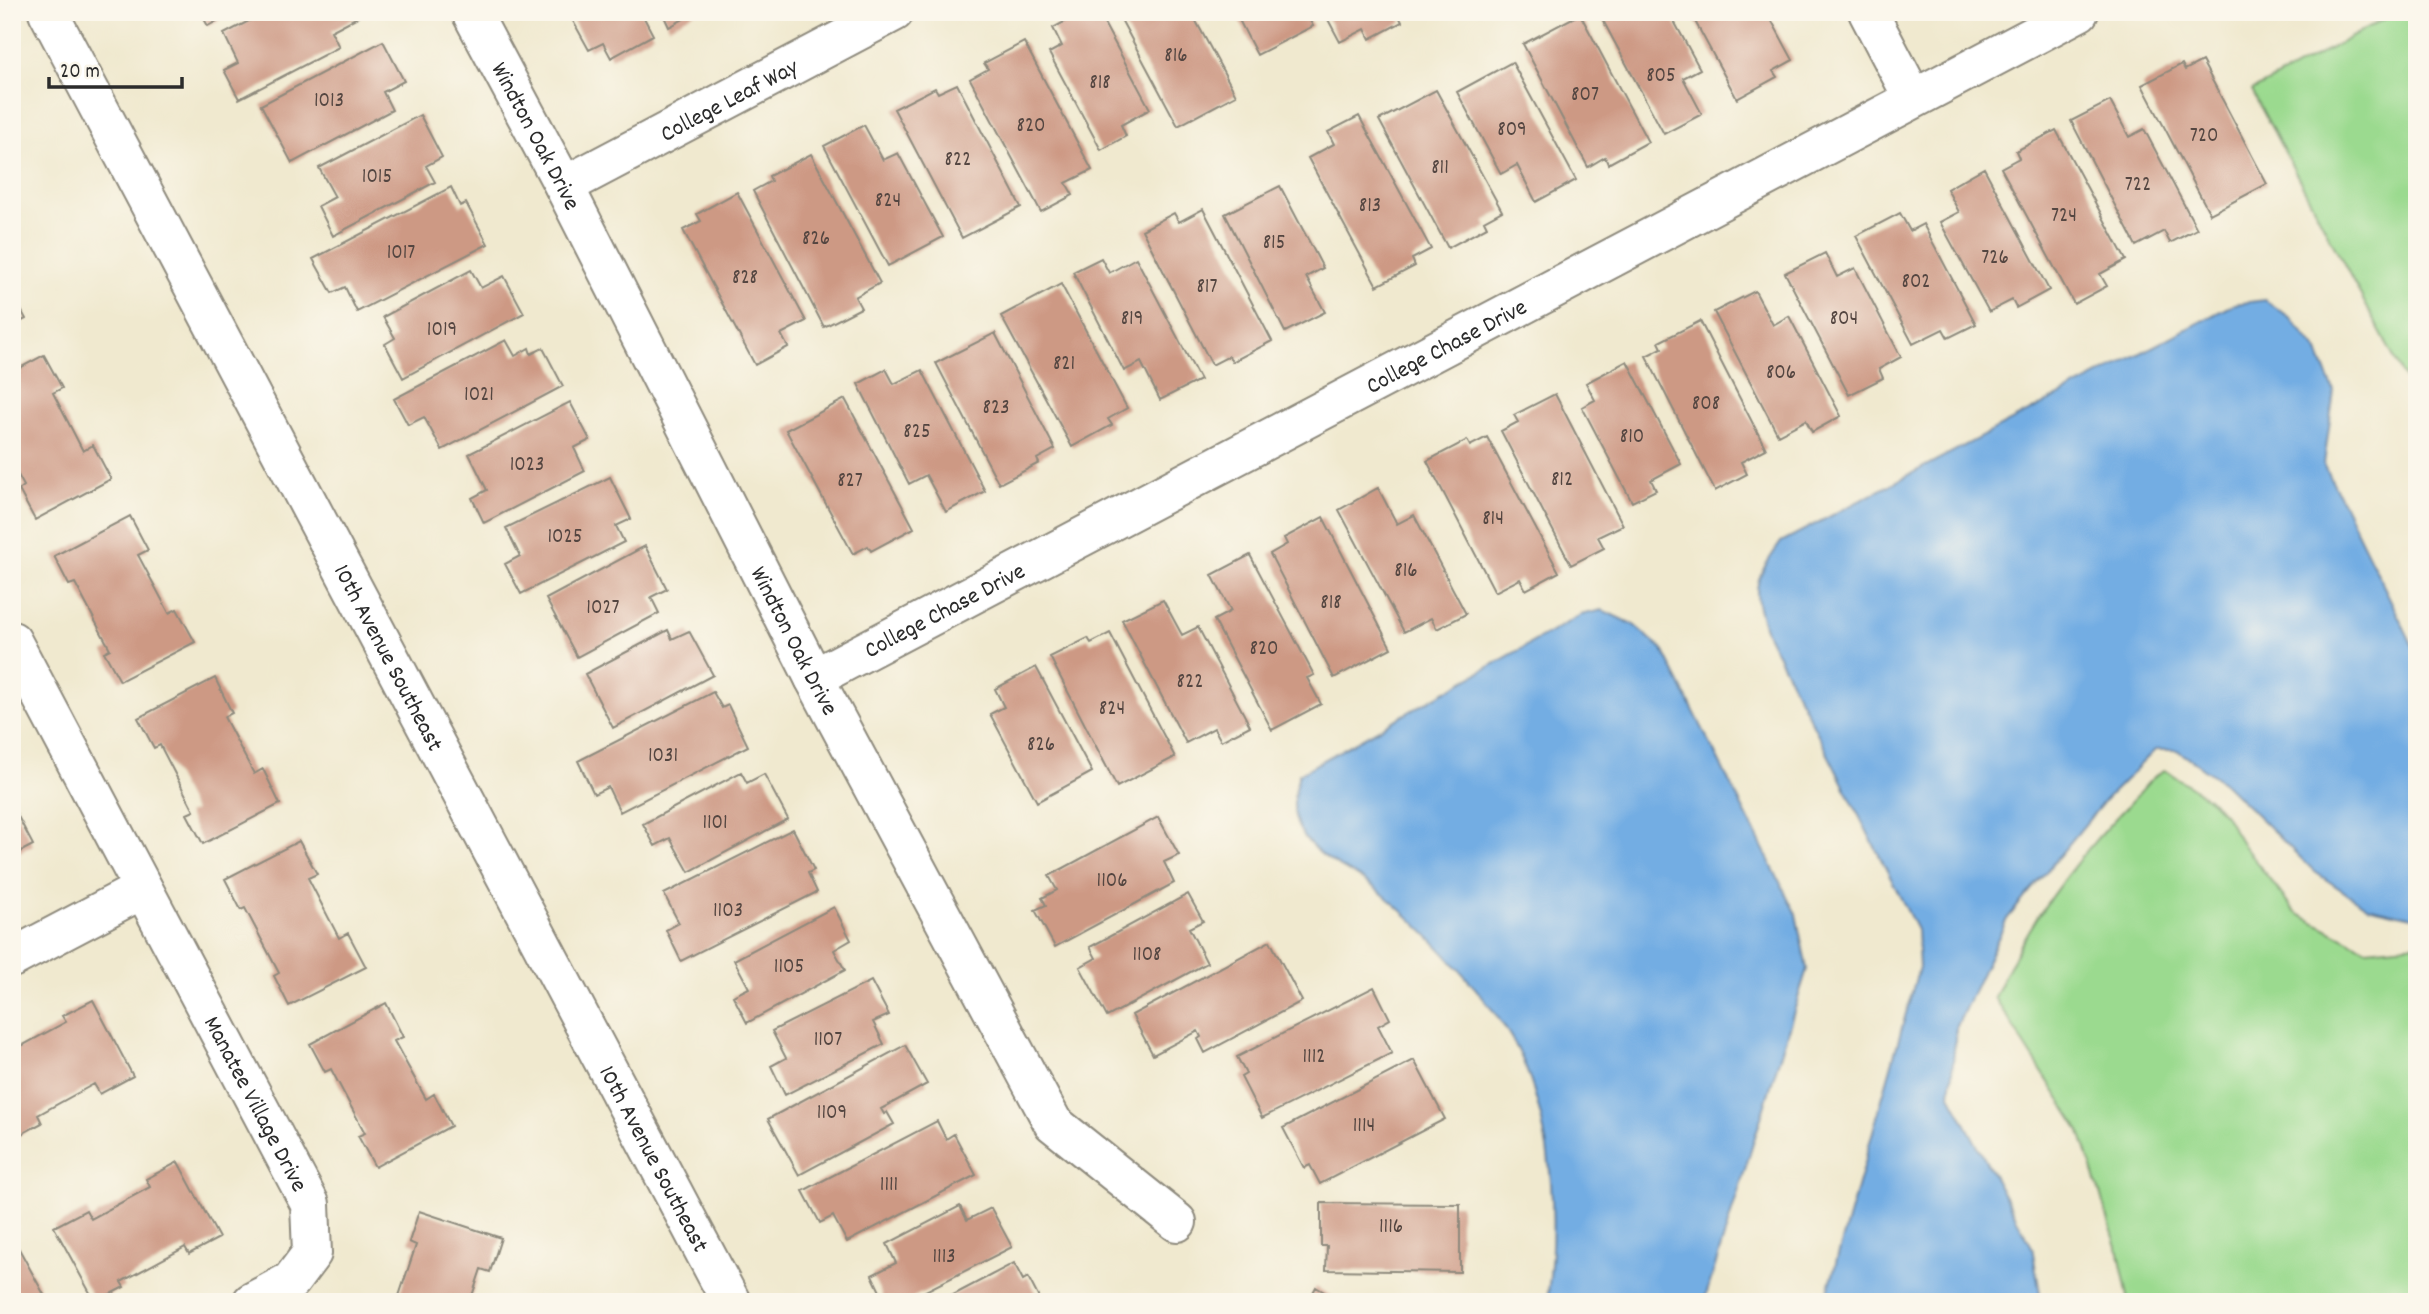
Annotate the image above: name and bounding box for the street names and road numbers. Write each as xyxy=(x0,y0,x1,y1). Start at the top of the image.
street label: College Leaf Way xyxy=(655,51,806,152)
street label: Windton Oak Drive xyxy=(481,57,588,217)
street label: College Chase Drive xyxy=(1361,292,1534,404)
street label: College Chase Drive xyxy=(859,556,1032,669)
street label: 10th Avenue Southeast xyxy=(323,559,451,758)
street label: Windton Oak Drive xyxy=(740,561,845,722)
street label: Manatee Village Drive xyxy=(193,1011,315,1199)
street label: 10th Avenue Southeast xyxy=(589,1060,716,1259)

